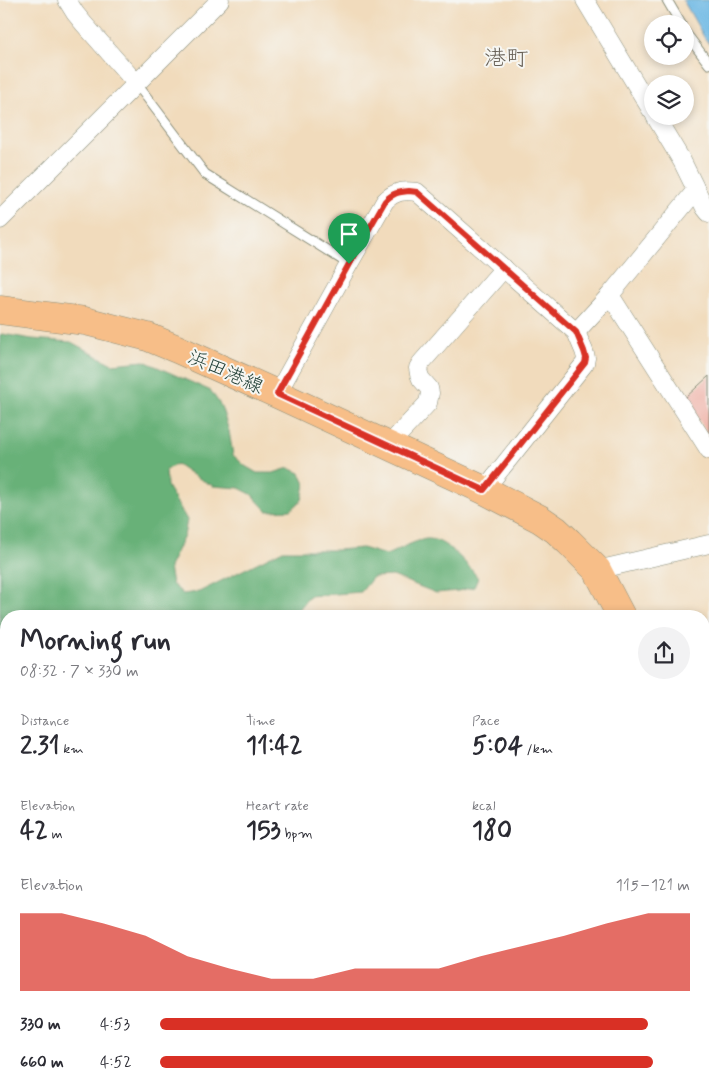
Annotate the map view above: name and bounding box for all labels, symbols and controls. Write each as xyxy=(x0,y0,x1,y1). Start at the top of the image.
map controls xyxy=(644,15,694,125)
button: locate xyxy=(644,15,694,65)
district label: 港町 xyxy=(484,45,528,73)
button: layers xyxy=(644,75,694,125)
pin xyxy=(328,213,370,264)
icon: arrive xyxy=(335,220,363,248)
street label: 浜田港線 xyxy=(183,344,267,401)
text: Morning run xyxy=(20,623,171,660)
button: share xyxy=(638,627,690,679)
text: 08:32 · 7 × 330 m xyxy=(20,661,139,682)
text: Distance xyxy=(20,712,69,730)
text: Time xyxy=(246,712,275,730)
text: Pace xyxy=(472,712,500,730)
text: 2.31 xyxy=(20,730,60,763)
text: 11:42 xyxy=(246,730,302,763)
text: 5:04 xyxy=(472,730,523,763)
text: km xyxy=(60,740,84,758)
text: /km xyxy=(523,740,553,758)
text: Elevation xyxy=(20,797,75,815)
text: Heart rate xyxy=(246,797,309,815)
text: kcal xyxy=(472,797,496,815)
text: 42 xyxy=(20,815,48,848)
text: 153 xyxy=(246,815,281,848)
text: 180 xyxy=(472,815,512,848)
text: m xyxy=(48,825,63,843)
text: bpm xyxy=(281,825,313,843)
text: Elevation xyxy=(20,875,83,896)
text: 115–121 m xyxy=(616,875,690,896)
text: 330 m xyxy=(20,1014,61,1035)
text: 4:53 xyxy=(100,1014,130,1035)
text: 660 m xyxy=(20,1052,64,1073)
text: 4:52 xyxy=(100,1052,132,1073)

